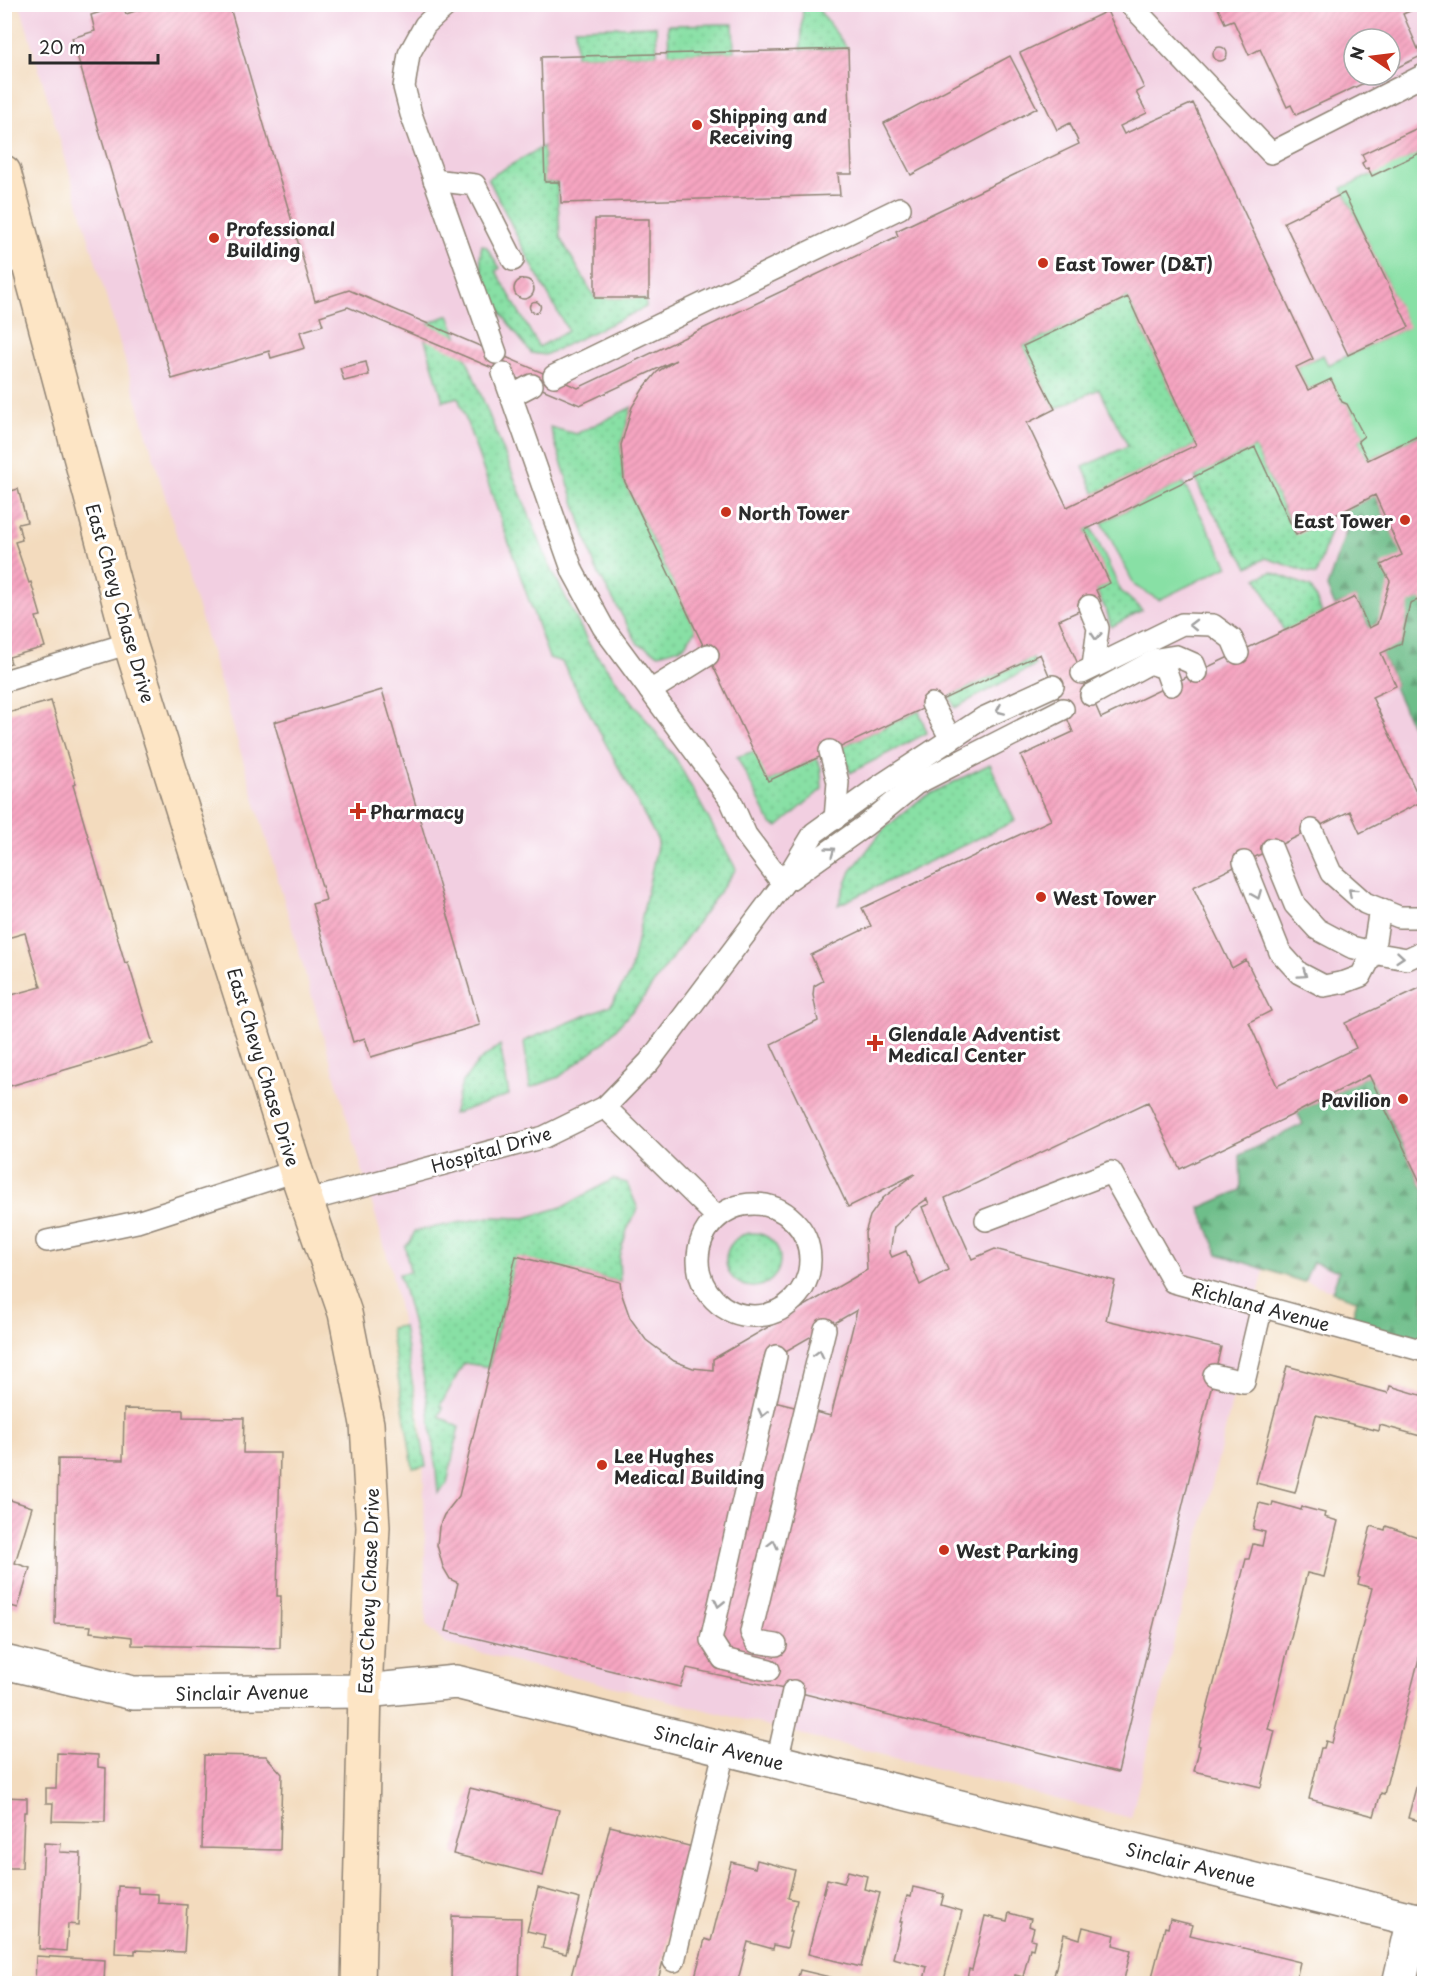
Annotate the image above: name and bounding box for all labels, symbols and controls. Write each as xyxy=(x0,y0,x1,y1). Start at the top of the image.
scale bar xyxy=(30,27,158,65)
north arrow xyxy=(1342,27,1402,87)
text: 20 m xyxy=(39,33,85,60)
text: N xyxy=(1343,44,1370,62)
place label: Shipping and Receiving xyxy=(709,102,827,150)
marker: Shipping and Receiving xyxy=(690,118,704,132)
place label: Professional Building xyxy=(226,215,335,263)
marker: Professional Building xyxy=(207,231,221,245)
place label: East Tower (D&T) xyxy=(1055,250,1213,277)
marker: East Tower (D&T) xyxy=(1036,256,1050,270)
place label: North Tower xyxy=(738,499,850,526)
street label: East Chevy Chase Drive xyxy=(80,500,162,706)
marker: North Tower xyxy=(719,505,733,519)
place label: East Tower xyxy=(1294,507,1394,534)
marker: East Tower xyxy=(1398,513,1412,527)
one-way arrow xyxy=(1189,618,1198,631)
one-way arrow xyxy=(1090,631,1103,640)
one-way arrow xyxy=(996,703,1007,715)
place label: Pharmacy xyxy=(370,798,464,825)
marker: Pharmacy xyxy=(351,804,365,818)
one-way arrow xyxy=(824,847,835,858)
place label: West Tower xyxy=(1053,884,1157,911)
one-way arrow xyxy=(1349,888,1359,899)
one-way arrow xyxy=(1250,889,1262,900)
marker: West Tower xyxy=(1034,890,1048,904)
one-way arrow xyxy=(1395,950,1404,963)
street label: East Chevy Chase Drive xyxy=(221,964,307,1170)
one-way arrow xyxy=(1297,967,1308,978)
place label: Glendale Adventist Medical Center xyxy=(888,1020,1061,1068)
marker: Glendale Adventist Medical Center xyxy=(866,1034,884,1052)
place label: Pavilion xyxy=(1321,1086,1391,1113)
marker: Pavilion xyxy=(1396,1092,1410,1106)
street label: Hospital Drive xyxy=(428,1119,554,1179)
street label: Richland Avenue xyxy=(1189,1275,1333,1337)
one-way arrow xyxy=(812,1350,825,1360)
one-way arrow xyxy=(758,1408,771,1418)
place label: Lee Hughes Medical Building xyxy=(614,1442,765,1490)
marker: Lee Hughes Medical Building xyxy=(595,1458,609,1472)
street label: East Chevy Chase Drive xyxy=(351,1487,385,1695)
place label: West Parking xyxy=(956,1537,1079,1564)
one-way arrow xyxy=(765,1539,778,1549)
marker: West Parking xyxy=(937,1543,951,1557)
one-way arrow xyxy=(714,1598,727,1608)
street label: Sinclair Avenue xyxy=(175,1677,309,1707)
street label: Sinclair Avenue xyxy=(651,1718,787,1776)
street label: Sinclair Avenue xyxy=(1123,1835,1259,1893)

